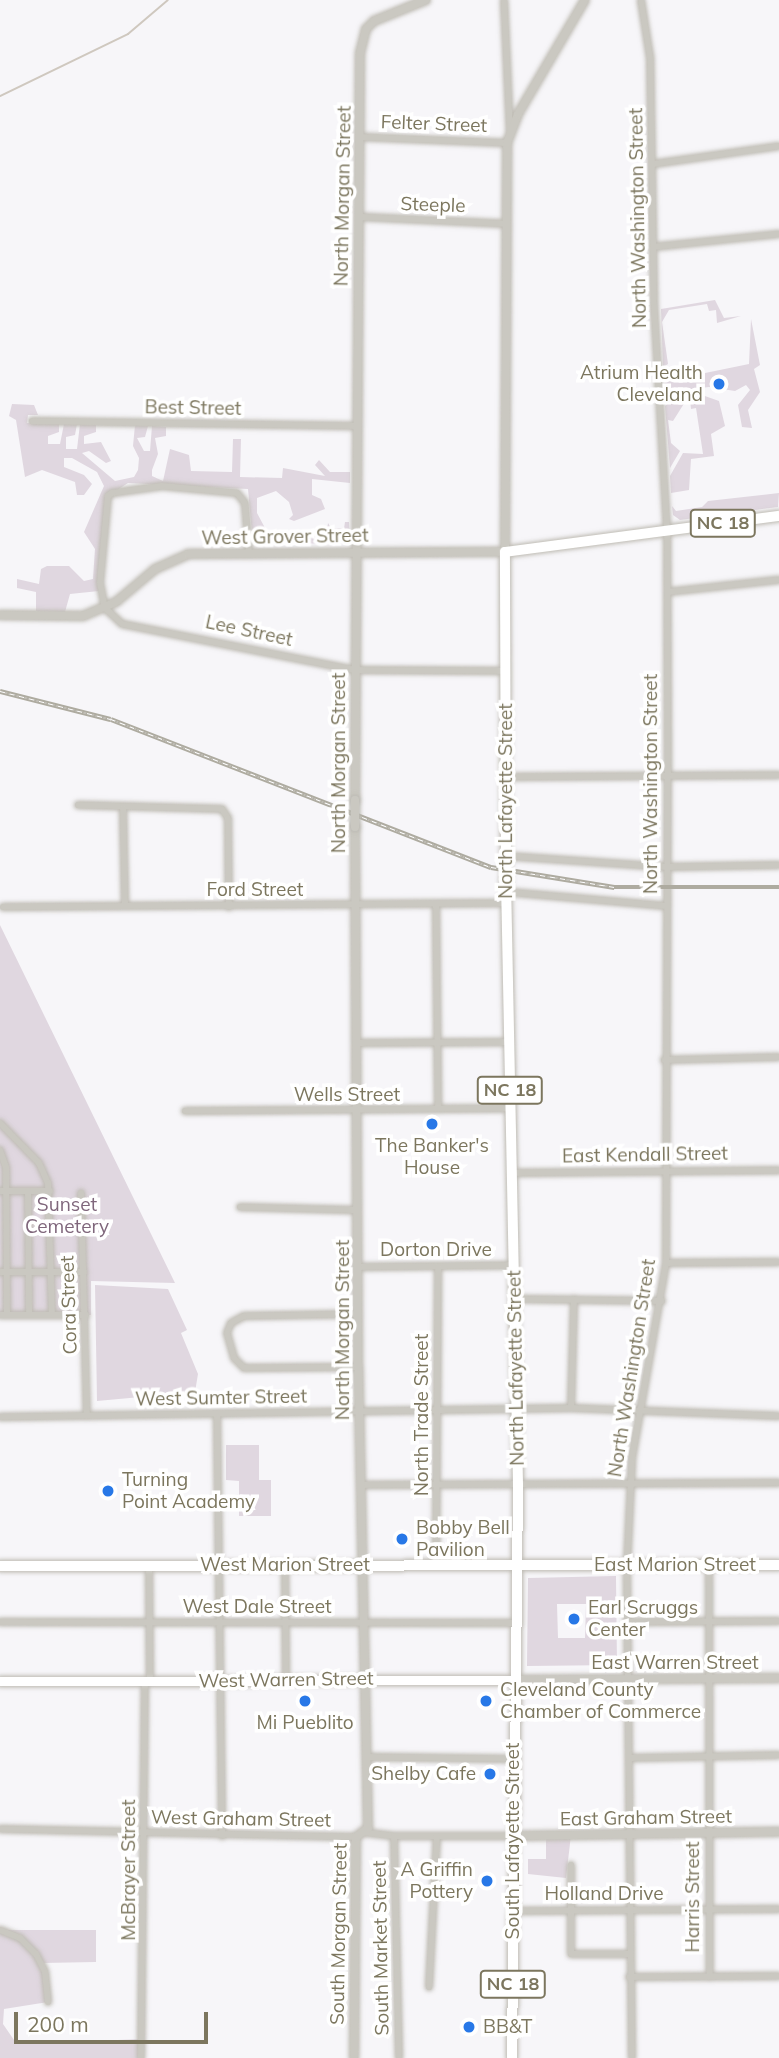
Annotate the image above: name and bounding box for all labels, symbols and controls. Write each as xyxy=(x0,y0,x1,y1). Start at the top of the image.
street label: North Morgan Street xyxy=(330,106,356,286)
street label: North Washington Street xyxy=(625,108,651,328)
street label: Felter Street xyxy=(380,111,488,137)
street label: Steeple xyxy=(400,192,466,218)
place label: Atrium Health Cleveland xyxy=(580,362,703,406)
marker: Atrium Health Cleveland xyxy=(709,374,729,394)
street label: Best Street xyxy=(144,396,242,420)
road number: NC 18 xyxy=(690,508,756,538)
street label: West Grover Street xyxy=(201,524,369,550)
street label: Lee Street xyxy=(203,611,295,651)
street label: North Morgan Street xyxy=(328,673,350,853)
street label: North Washington Street xyxy=(640,674,662,894)
street label: North Lafayette Street xyxy=(495,703,517,899)
street label: Ford Street xyxy=(207,879,303,901)
road number: NC 18 xyxy=(477,1076,543,1105)
street label: Wells Street xyxy=(294,1084,400,1106)
marker: The Banker's House xyxy=(424,1116,440,1132)
place label: The Banker's House xyxy=(375,1135,489,1179)
street label: East Kendall Street xyxy=(562,1142,728,1168)
park label: Sunset Cemetery xyxy=(25,1194,109,1238)
street label: Dorton Drive xyxy=(380,1239,492,1261)
street label: North Morgan Street xyxy=(332,1240,354,1420)
street label: Cora Street xyxy=(56,1255,82,1355)
street label: North Washington Street xyxy=(604,1257,660,1479)
street label: North Lafayette Street xyxy=(503,1270,529,1466)
street label: North Trade Street xyxy=(411,1334,433,1496)
street label: West Sumter Street xyxy=(135,1385,307,1411)
place label: Turning Point Academy xyxy=(122,1469,255,1513)
marker: Turning Point Academy xyxy=(100,1483,116,1499)
place label: Bobby Bell Pavilion xyxy=(416,1517,510,1561)
marker: Bobby Bell Pavilion xyxy=(394,1531,410,1547)
street label: West Marion Street xyxy=(200,1554,370,1576)
street label: East Marion Street xyxy=(594,1554,756,1576)
street label: West Dale Street xyxy=(182,1596,332,1618)
place label: Earl Scruggs Center xyxy=(588,1597,698,1641)
marker: Earl Scruggs Center xyxy=(566,1611,582,1627)
street label: East Warren Street xyxy=(591,1652,759,1674)
street label: West Warren Street xyxy=(198,1667,374,1693)
place label: Cleveland County Chamber of Commerce xyxy=(500,1679,701,1723)
marker: Mi Pueblito xyxy=(297,1693,313,1709)
marker: Cleveland County Chamber of Commerce xyxy=(478,1693,494,1709)
place label: Mi Pueblito xyxy=(256,1712,354,1734)
street label: South Lafayette Street xyxy=(502,1743,524,1939)
place label: Shelby Cafe xyxy=(371,1763,476,1785)
marker: Shelby Cafe xyxy=(482,1766,498,1782)
street label: McBrayer Street xyxy=(118,1799,140,1941)
street label: East Graham Street xyxy=(560,1805,732,1831)
street label: West Graham Street xyxy=(151,1806,331,1832)
street label: Harris Street xyxy=(682,1841,704,1953)
street label: South Morgan Street xyxy=(326,1843,352,2025)
place label: A Griffin Pottery xyxy=(401,1859,473,1903)
street label: South Market Street xyxy=(368,1860,394,2036)
marker: A Griffin Pottery xyxy=(479,1873,495,1889)
street label: Holland Drive xyxy=(544,1883,664,1905)
road number: NC 18 xyxy=(480,1970,546,1998)
scale bar xyxy=(18,1998,212,2042)
text: 200 m xyxy=(27,2011,89,2037)
place label: BB&T xyxy=(483,2016,533,2038)
marker: BB&T xyxy=(461,2019,477,2035)

